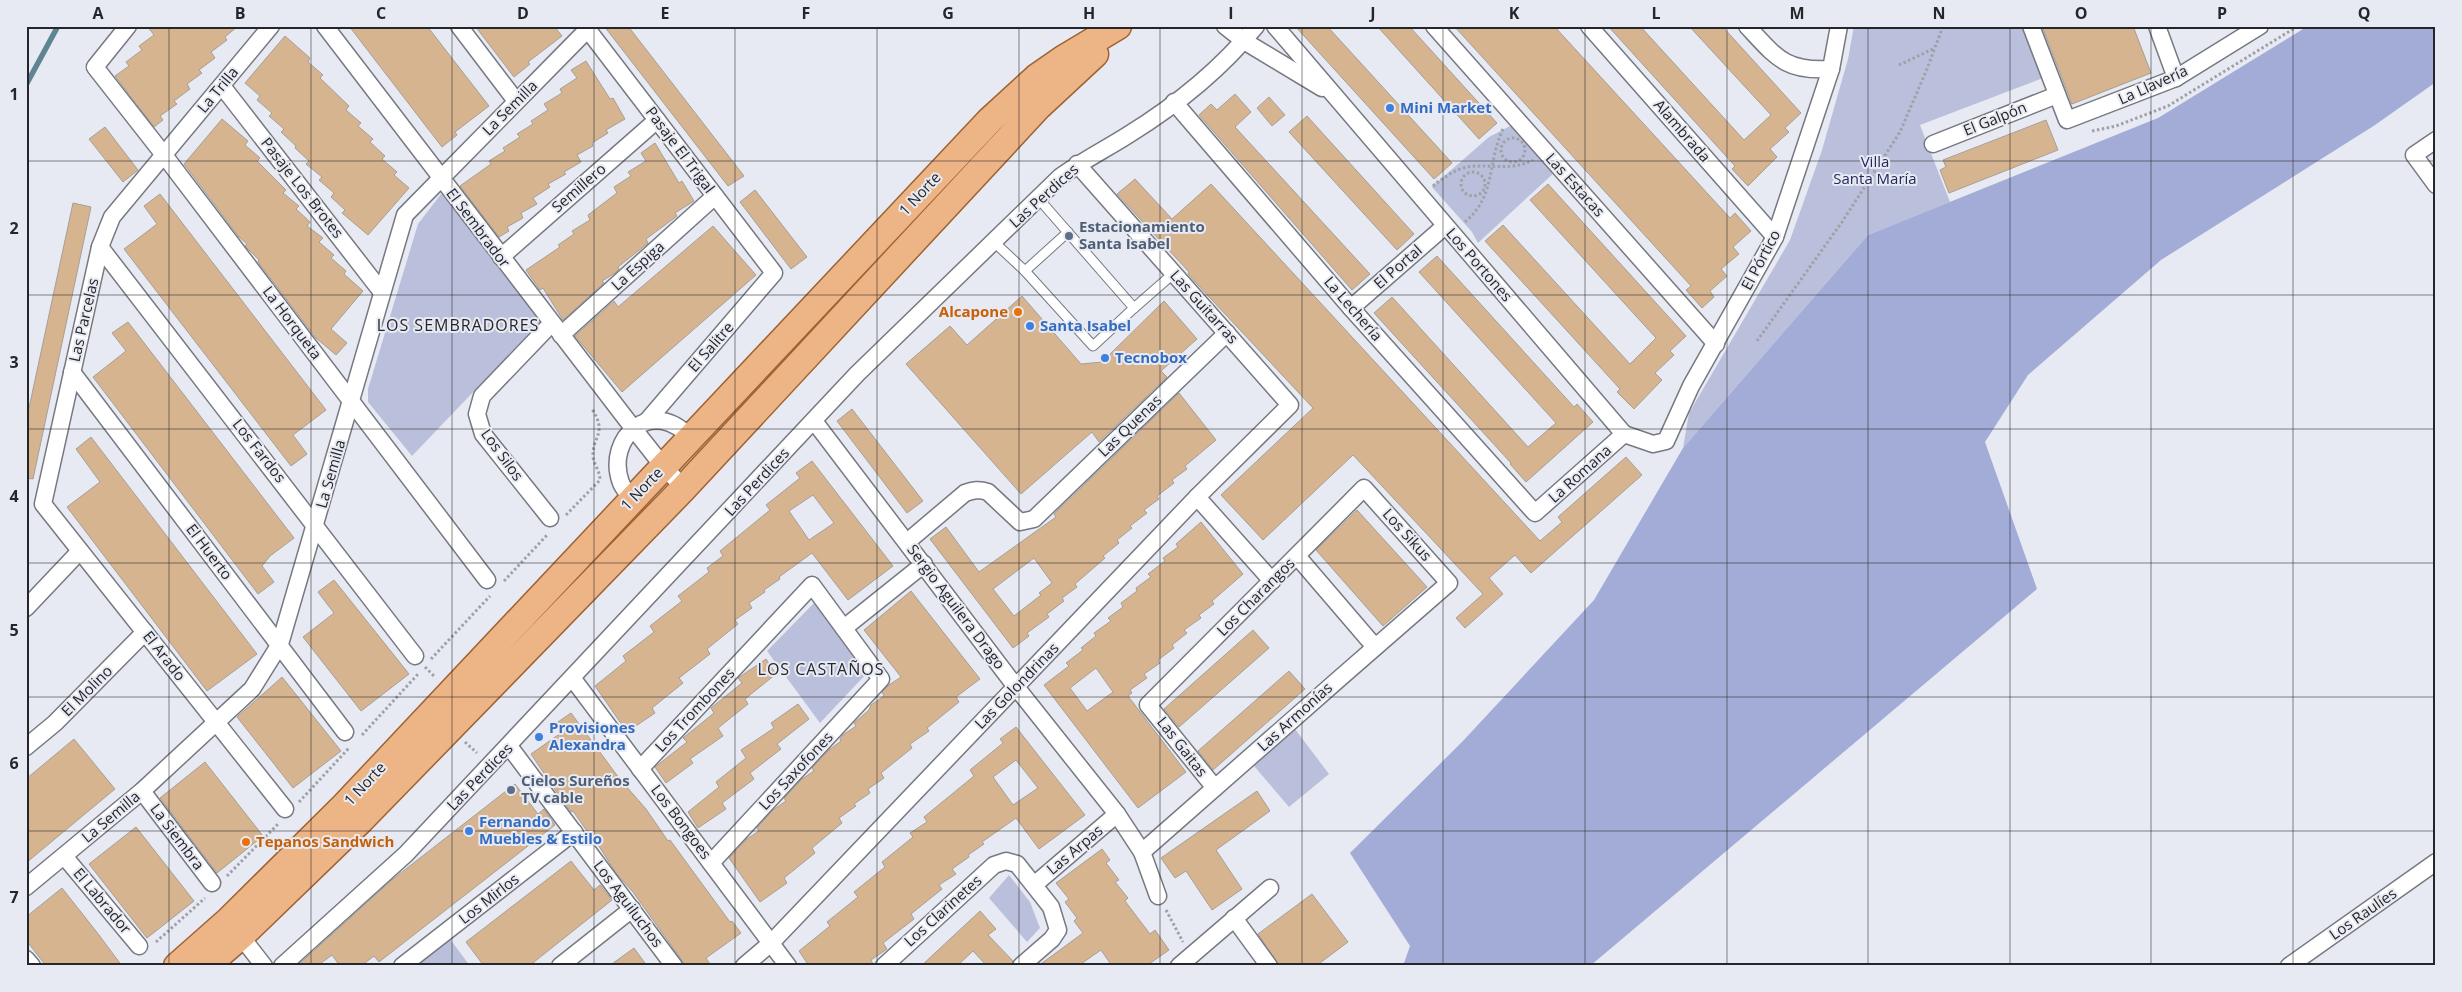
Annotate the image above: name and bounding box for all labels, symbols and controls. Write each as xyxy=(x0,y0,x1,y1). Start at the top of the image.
text: A xyxy=(92,2,104,24)
text: B xyxy=(235,2,245,24)
text: C xyxy=(376,2,386,24)
text: D xyxy=(517,2,529,24)
text: E xyxy=(661,2,670,24)
text: F xyxy=(802,2,810,24)
text: G xyxy=(942,2,954,24)
text: H xyxy=(1083,2,1095,24)
text: I xyxy=(1228,2,1234,24)
text: J xyxy=(1368,2,1376,24)
text: K xyxy=(1509,2,1520,24)
text: L xyxy=(1651,2,1661,24)
text: M xyxy=(1789,2,1805,24)
text: N xyxy=(1932,2,1946,24)
text: O xyxy=(2075,2,2087,24)
text: P xyxy=(2217,2,2227,24)
text: Q xyxy=(2358,2,2370,24)
street label: La Llavería xyxy=(2115,60,2191,108)
street label: La Trilla xyxy=(192,62,242,117)
street label: La Semilla xyxy=(477,75,541,139)
text: 1 xyxy=(9,83,19,105)
street label: Alambrada xyxy=(1650,95,1715,166)
street label: El Galpón xyxy=(1960,96,2029,140)
place label: Mini Market xyxy=(1400,97,1492,117)
street label: Pasaje El Trigal xyxy=(642,102,720,197)
marker: Mini Market xyxy=(1384,102,1396,114)
street label: Pasaje Los Brotes xyxy=(257,133,348,242)
street label: Las Estacas xyxy=(1542,148,1610,220)
park label: Villa Santa María xyxy=(1833,151,1917,188)
street label: Semillero xyxy=(547,158,610,216)
street label: Las Perdices xyxy=(1004,159,1082,232)
street label: 1 Norte xyxy=(894,167,945,219)
street label: El Sembrador xyxy=(442,184,515,271)
place label: Estacionamiento Santa Isabel xyxy=(1079,216,1205,253)
text: 2 xyxy=(9,217,19,239)
street label: Los Portones xyxy=(1442,223,1517,305)
street label: El Pórtico xyxy=(1736,226,1784,293)
marker: Estacionamiento Santa Isabel xyxy=(1063,230,1075,242)
street label: La Espiga xyxy=(606,236,668,294)
street label: El Portal xyxy=(1369,240,1426,293)
street label: Las Guitarras xyxy=(1166,265,1243,347)
street label: La Lechería xyxy=(1320,272,1387,345)
street label: Las Parcelas xyxy=(64,276,102,364)
street label: La Horqueta xyxy=(259,282,327,363)
place label: Alcapone xyxy=(939,301,1008,321)
marker: Alcapone xyxy=(1012,306,1024,318)
district label: LOS SEMBRADORES xyxy=(377,314,539,336)
place label: Santa Isabel xyxy=(1040,315,1131,335)
street label: El Salitre xyxy=(683,317,737,376)
marker: Santa Isabel xyxy=(1024,320,1036,332)
place label: Tecnobox xyxy=(1115,347,1187,367)
text: 3 xyxy=(9,351,19,373)
marker: Tecnobox xyxy=(1099,352,1111,364)
street label: Las Quenas xyxy=(1093,390,1165,461)
street label: Los Fardos xyxy=(229,414,291,486)
street label: Los Silos xyxy=(477,424,528,485)
street label: La Semilla xyxy=(311,437,349,510)
street label: La Romana xyxy=(1544,440,1615,507)
street label: Las Perdices xyxy=(719,443,793,520)
street label: 1 Norte xyxy=(616,462,667,514)
text: 4 xyxy=(9,485,19,507)
street label: Los Sikus xyxy=(1379,504,1437,565)
street label: El Huerto xyxy=(182,519,237,583)
street label: Sergio Aguilera Drago xyxy=(903,540,1010,673)
street label: Los Charangos xyxy=(1212,553,1299,640)
text: 5 xyxy=(9,619,19,641)
street label: El Arado xyxy=(139,626,191,684)
street label: Las Golondrinas xyxy=(970,638,1063,733)
district label: LOS CASTAÑOS xyxy=(758,658,884,680)
street label: El Molino xyxy=(56,660,116,720)
street label: Los Trombones xyxy=(650,663,738,756)
street label: Las Armonías xyxy=(1253,677,1336,755)
street label: Las Gaitas xyxy=(1153,712,1213,781)
place label: Provisiones Alexandra xyxy=(549,717,635,754)
street label: Los Saxofones xyxy=(754,727,837,814)
marker: Provisiones Alexandra xyxy=(533,731,545,743)
street label: Las Perdices xyxy=(442,738,517,814)
text: 6 xyxy=(9,752,19,774)
street label: 1 Norte xyxy=(339,757,390,809)
place label: Cielos Sureños TV cable xyxy=(521,770,630,807)
street label: Los Bongoes xyxy=(647,780,716,863)
marker: Cielos Sureños TV cable xyxy=(505,784,517,796)
street label: La Semilla xyxy=(77,786,144,846)
street label: La Siembra xyxy=(146,799,209,874)
place label: Fernando Muebles & Estilo xyxy=(479,811,602,848)
street label: Las Arpas xyxy=(1042,820,1107,879)
marker: Fernando Muebles & Estilo xyxy=(463,825,475,837)
place label: Tepanos Sandwich xyxy=(256,831,394,851)
marker: Tepanos Sandwich xyxy=(240,836,252,848)
street label: Los Aguiluchos xyxy=(589,856,668,951)
street label: El Labrador xyxy=(69,863,136,937)
street label: Los Mirlos xyxy=(454,868,523,928)
street label: Los Clarinetes xyxy=(899,870,985,950)
street label: Los Raulíes xyxy=(2325,883,2400,944)
text: 7 xyxy=(9,886,19,908)

